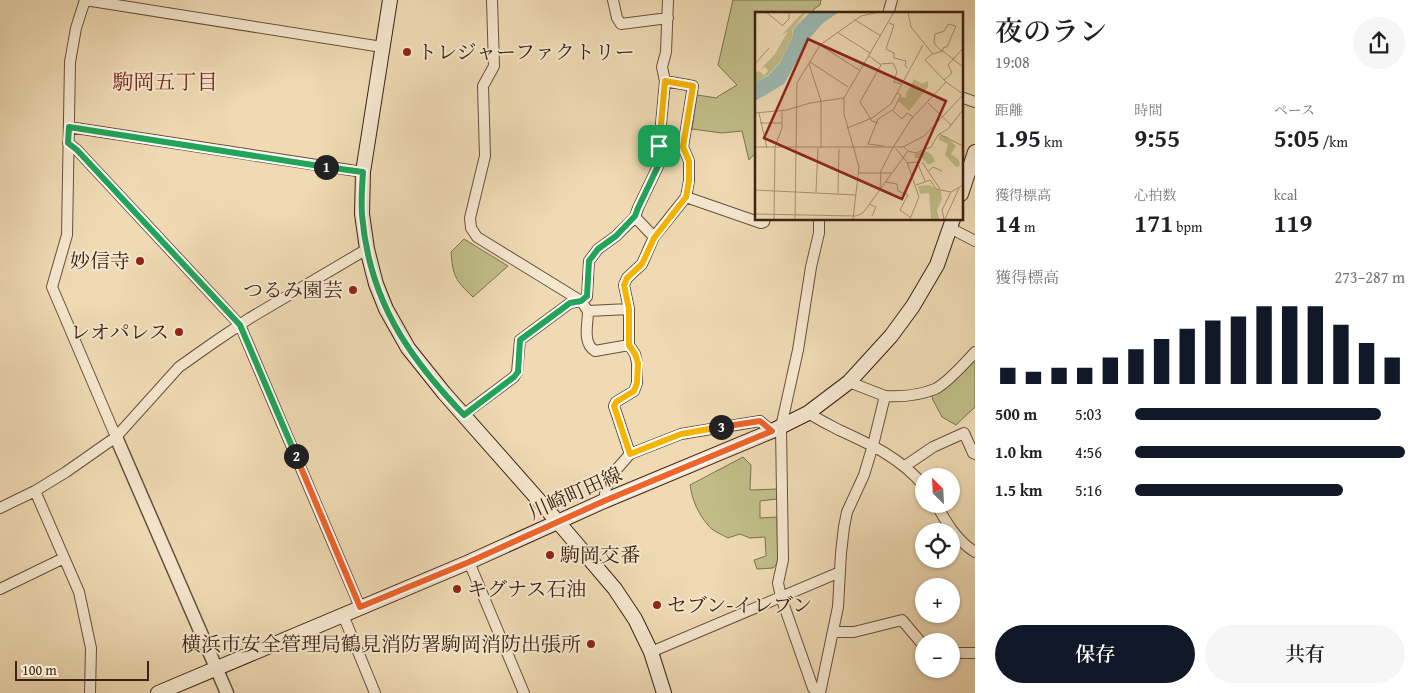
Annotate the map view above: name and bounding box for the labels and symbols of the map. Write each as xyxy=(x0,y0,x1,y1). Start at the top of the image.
inset map xyxy=(755,12,962,220)
place label: トレジャーファクトリー xyxy=(417,37,635,66)
marker: トレジャーファクトリー xyxy=(401,46,413,58)
district label: 駒岡五丁目 xyxy=(113,66,218,97)
pin xyxy=(638,125,680,167)
pin: 1 xyxy=(314,154,338,180)
place label: 妙信寺 xyxy=(70,246,130,275)
marker: 妙信寺 xyxy=(134,255,146,267)
place label: つるみ園芸 xyxy=(243,275,343,304)
marker: つるみ園芸 xyxy=(347,284,359,296)
place label: レオパレス xyxy=(70,317,169,346)
marker: レオパレス xyxy=(173,326,185,338)
pin: 3 xyxy=(708,414,734,440)
pin: 2 xyxy=(284,444,308,468)
street label: 川崎町田線 xyxy=(523,459,626,526)
north arrow xyxy=(915,468,960,512)
place label: 駒岡交番 xyxy=(560,540,640,569)
marker: 駒岡交番 xyxy=(544,549,556,561)
place label: キグナス石油 xyxy=(467,574,586,603)
marker: キグナス石油 xyxy=(451,583,463,595)
place label: セブン-イレブン xyxy=(667,590,812,619)
marker: セブン-イレブン xyxy=(651,599,663,611)
place label: 横浜市安全管理局鶴見消防署駒岡消防出張所 xyxy=(181,629,581,658)
marker: 横浜市安全管理局鶴見消防署駒岡消防出張所 xyxy=(585,638,597,650)
scale bar xyxy=(15,658,149,681)

